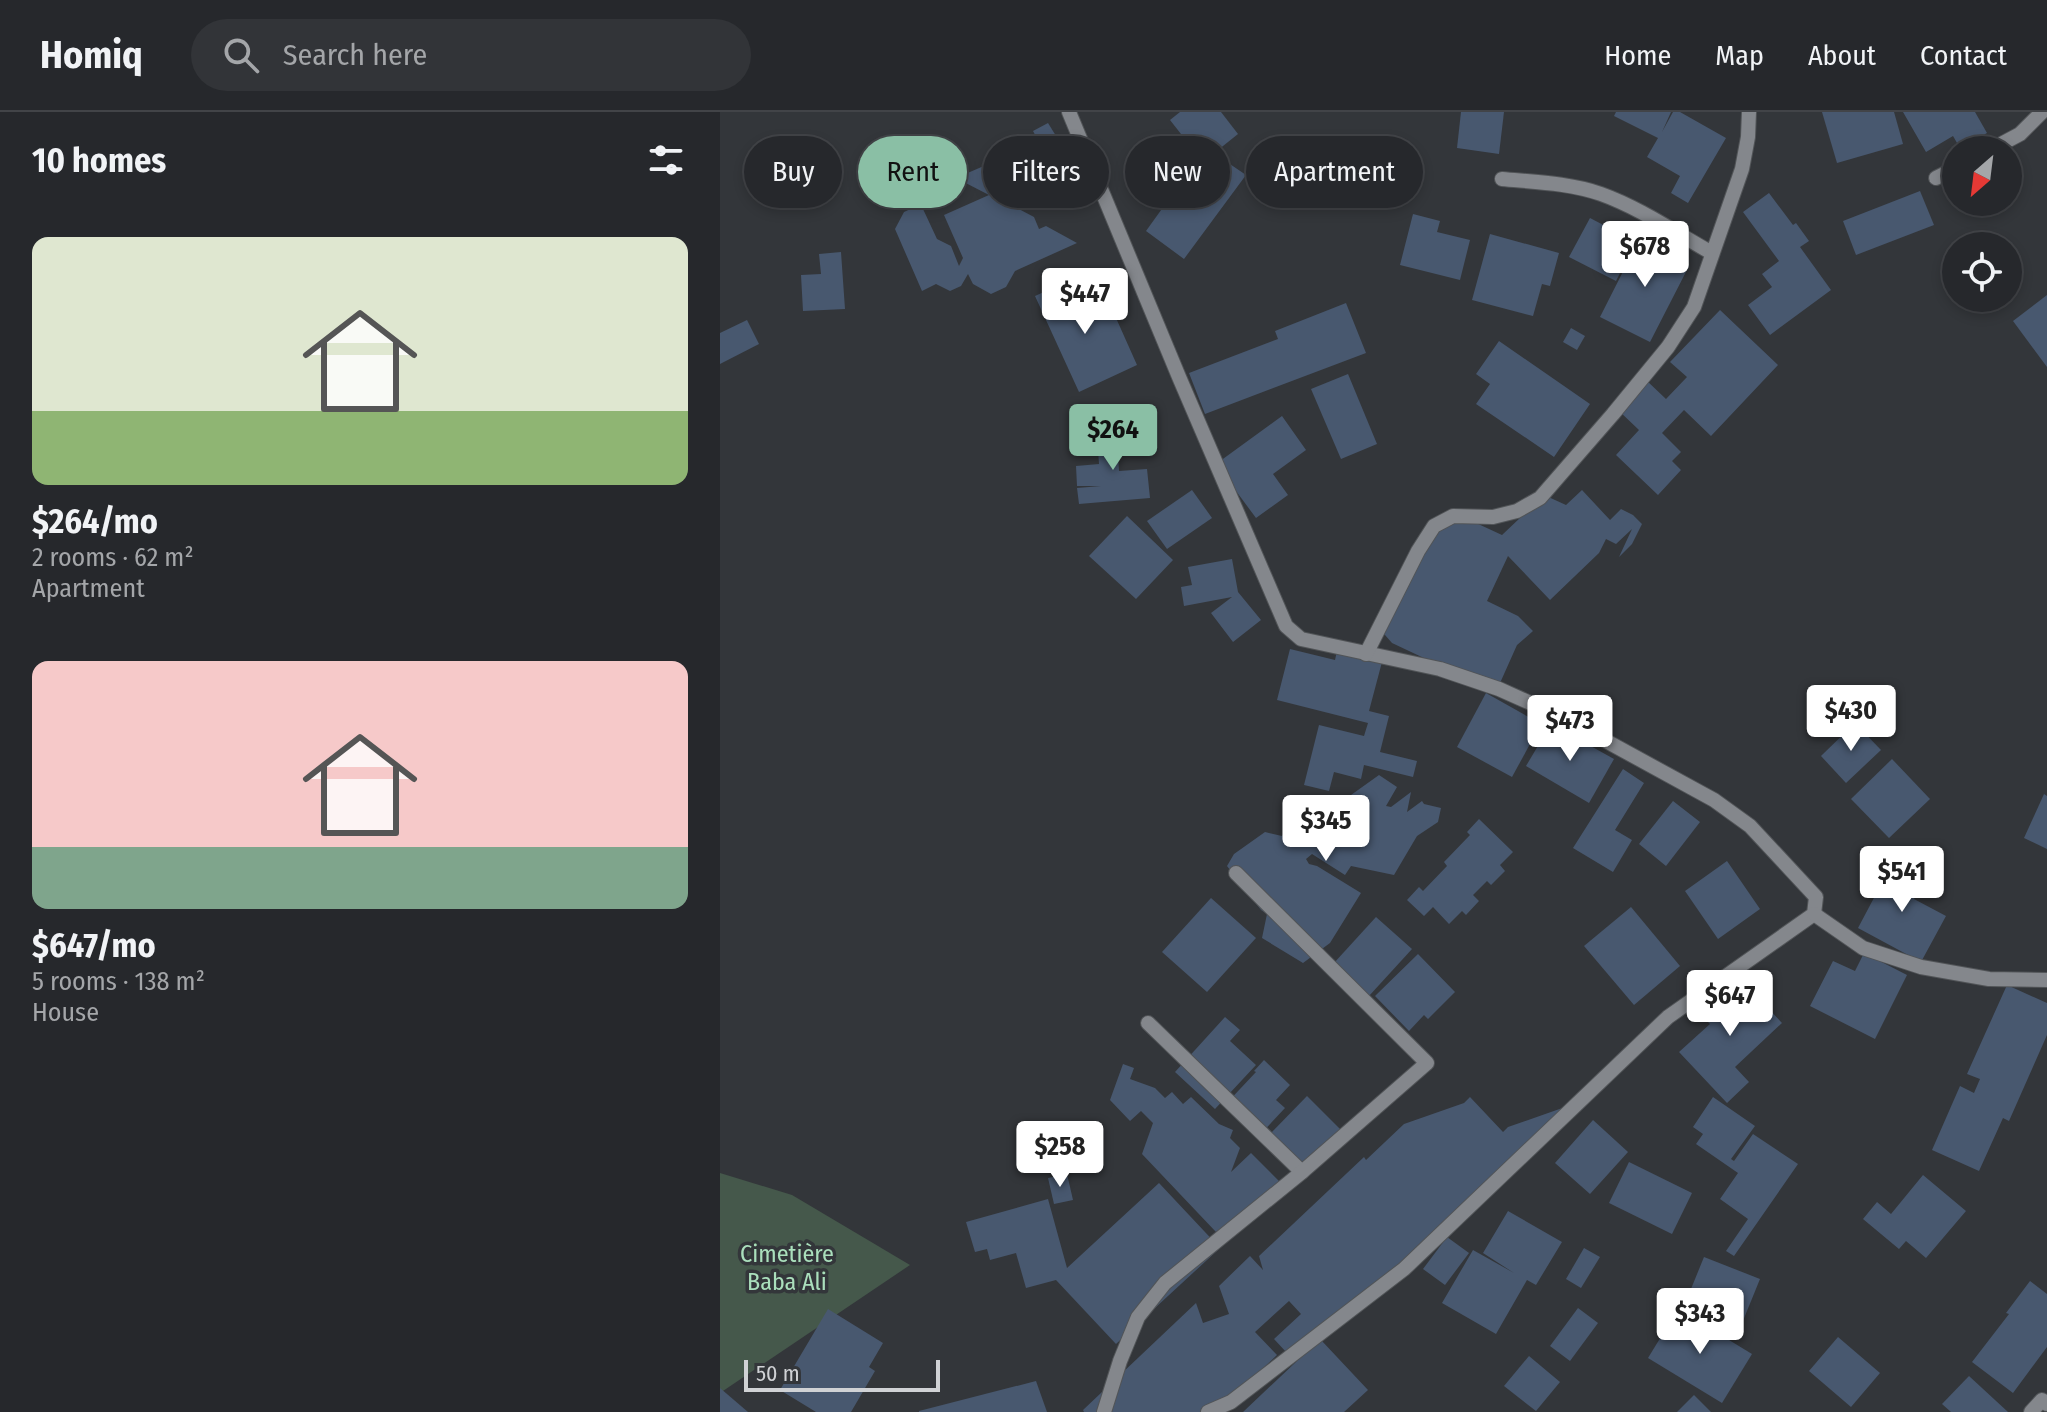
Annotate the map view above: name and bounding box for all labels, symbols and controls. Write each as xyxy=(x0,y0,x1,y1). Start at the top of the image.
search box xyxy=(191,19,751,91)
text: Homiq xyxy=(40,32,143,78)
icon: search xyxy=(219,33,263,77)
text: Search here xyxy=(283,37,427,73)
text: Home xyxy=(1604,39,1671,72)
text: Map xyxy=(1715,39,1764,72)
text: About xyxy=(1808,39,1876,72)
text: Contact xyxy=(1920,39,2007,72)
chip: Buy xyxy=(744,136,842,208)
chip: Rent xyxy=(858,136,967,208)
chip: Filters xyxy=(983,136,1109,208)
chip: New xyxy=(1125,136,1230,208)
chip: Apartment xyxy=(1246,136,1423,208)
north arrow xyxy=(1942,136,2022,216)
map controls xyxy=(1942,136,2022,312)
icon: filters xyxy=(644,138,688,182)
text: 10 homes xyxy=(32,140,166,181)
pin: $678 xyxy=(1598,221,1692,289)
text: $678 xyxy=(1620,231,1670,262)
button: locate xyxy=(1942,232,2022,312)
pin: $447 xyxy=(1038,268,1132,336)
text: $447 xyxy=(1060,278,1110,309)
icon: home xyxy=(288,289,432,433)
pin: $264 xyxy=(1066,404,1160,472)
text: $264 xyxy=(1087,414,1139,445)
text: $264/mo xyxy=(32,501,158,542)
text: 2 rooms · 62 m² xyxy=(32,542,194,573)
text: Apartment xyxy=(32,573,145,604)
pin: $430 xyxy=(1804,685,1898,753)
pin: $473 xyxy=(1523,695,1617,763)
text: $430 xyxy=(1825,695,1877,726)
text: $473 xyxy=(1545,705,1595,736)
icon: home xyxy=(288,713,432,857)
pin: $345 xyxy=(1279,795,1373,863)
text: $345 xyxy=(1300,805,1352,836)
pin: $541 xyxy=(1855,846,1949,914)
text: $541 xyxy=(1878,856,1926,887)
text: $647/mo xyxy=(32,925,156,966)
text: 5 rooms · 138 m² xyxy=(32,966,205,997)
pin: $647 xyxy=(1683,970,1777,1038)
text: $647 xyxy=(1705,980,1755,1011)
text: House xyxy=(32,997,99,1028)
pin: $258 xyxy=(1013,1121,1107,1189)
text: $258 xyxy=(1034,1131,1086,1162)
park label: Cimetière Baba Ali xyxy=(740,1240,834,1296)
pin: $343 xyxy=(1653,1288,1747,1356)
text: $343 xyxy=(1675,1298,1725,1329)
scale bar xyxy=(744,1356,940,1392)
text: 50 m xyxy=(756,1360,800,1387)

